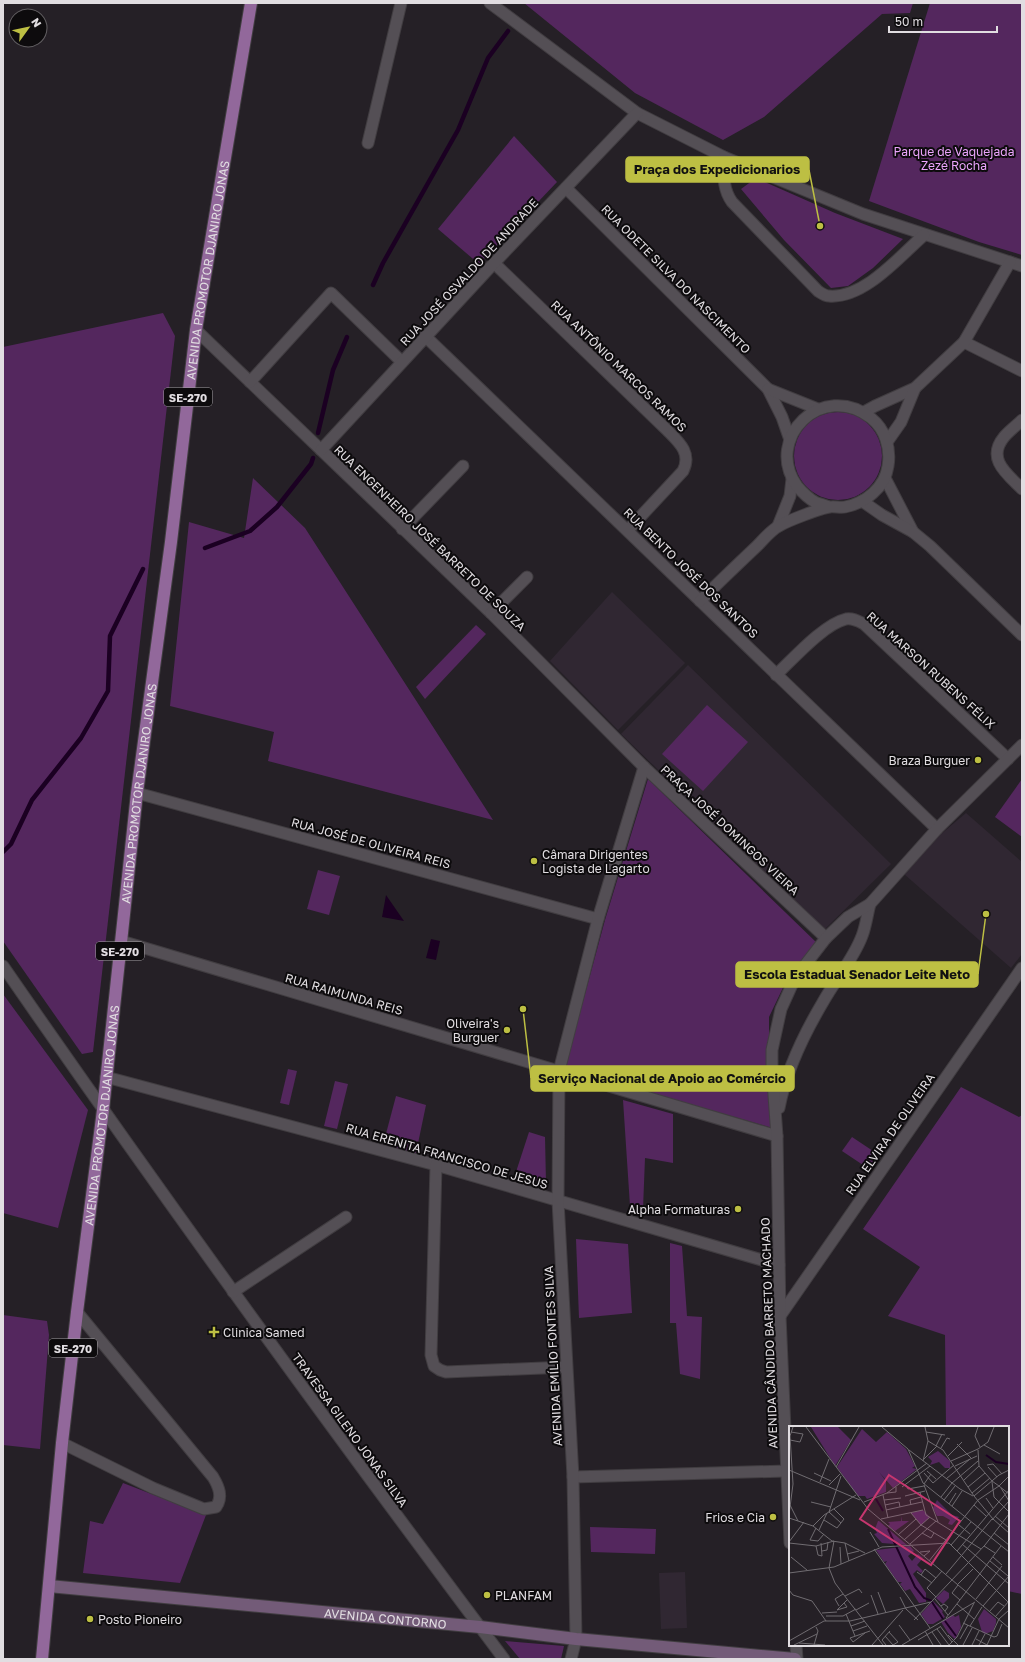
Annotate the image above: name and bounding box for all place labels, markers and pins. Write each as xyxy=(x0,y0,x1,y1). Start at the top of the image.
callout: Praça dos Expedicionarios xyxy=(626,157,809,182)
place label: Braza Burguer xyxy=(889,753,970,768)
marker: Braza Burguer xyxy=(973,755,983,765)
place label: Câmara Dirigentes Logista de Lagarto xyxy=(542,847,650,876)
marker: Câmara Dirigentes Logista de Lagarto xyxy=(529,856,539,866)
callout: Escola Estadual Senador Leite Neto xyxy=(736,962,978,987)
place label: Oliveira's Burguer xyxy=(446,1016,499,1045)
marker: Oliveira's Burguer xyxy=(502,1025,512,1035)
callout: Serviço Nacional de Apoio ao Comércio xyxy=(531,1066,794,1091)
place label: Alpha Formaturas xyxy=(628,1202,730,1217)
marker: Alpha Formaturas xyxy=(733,1204,743,1214)
place label: Clinica Samed xyxy=(223,1325,305,1340)
marker: Clinica Samed xyxy=(208,1326,220,1338)
place label: Frios e Cia xyxy=(705,1510,765,1525)
marker: Frios e Cia xyxy=(768,1512,778,1522)
place label: PLANFAM xyxy=(495,1588,552,1603)
marker: PLANFAM xyxy=(482,1590,492,1600)
place label: Posto Pioneiro xyxy=(98,1612,182,1627)
marker: Posto Pioneiro xyxy=(85,1614,95,1624)

